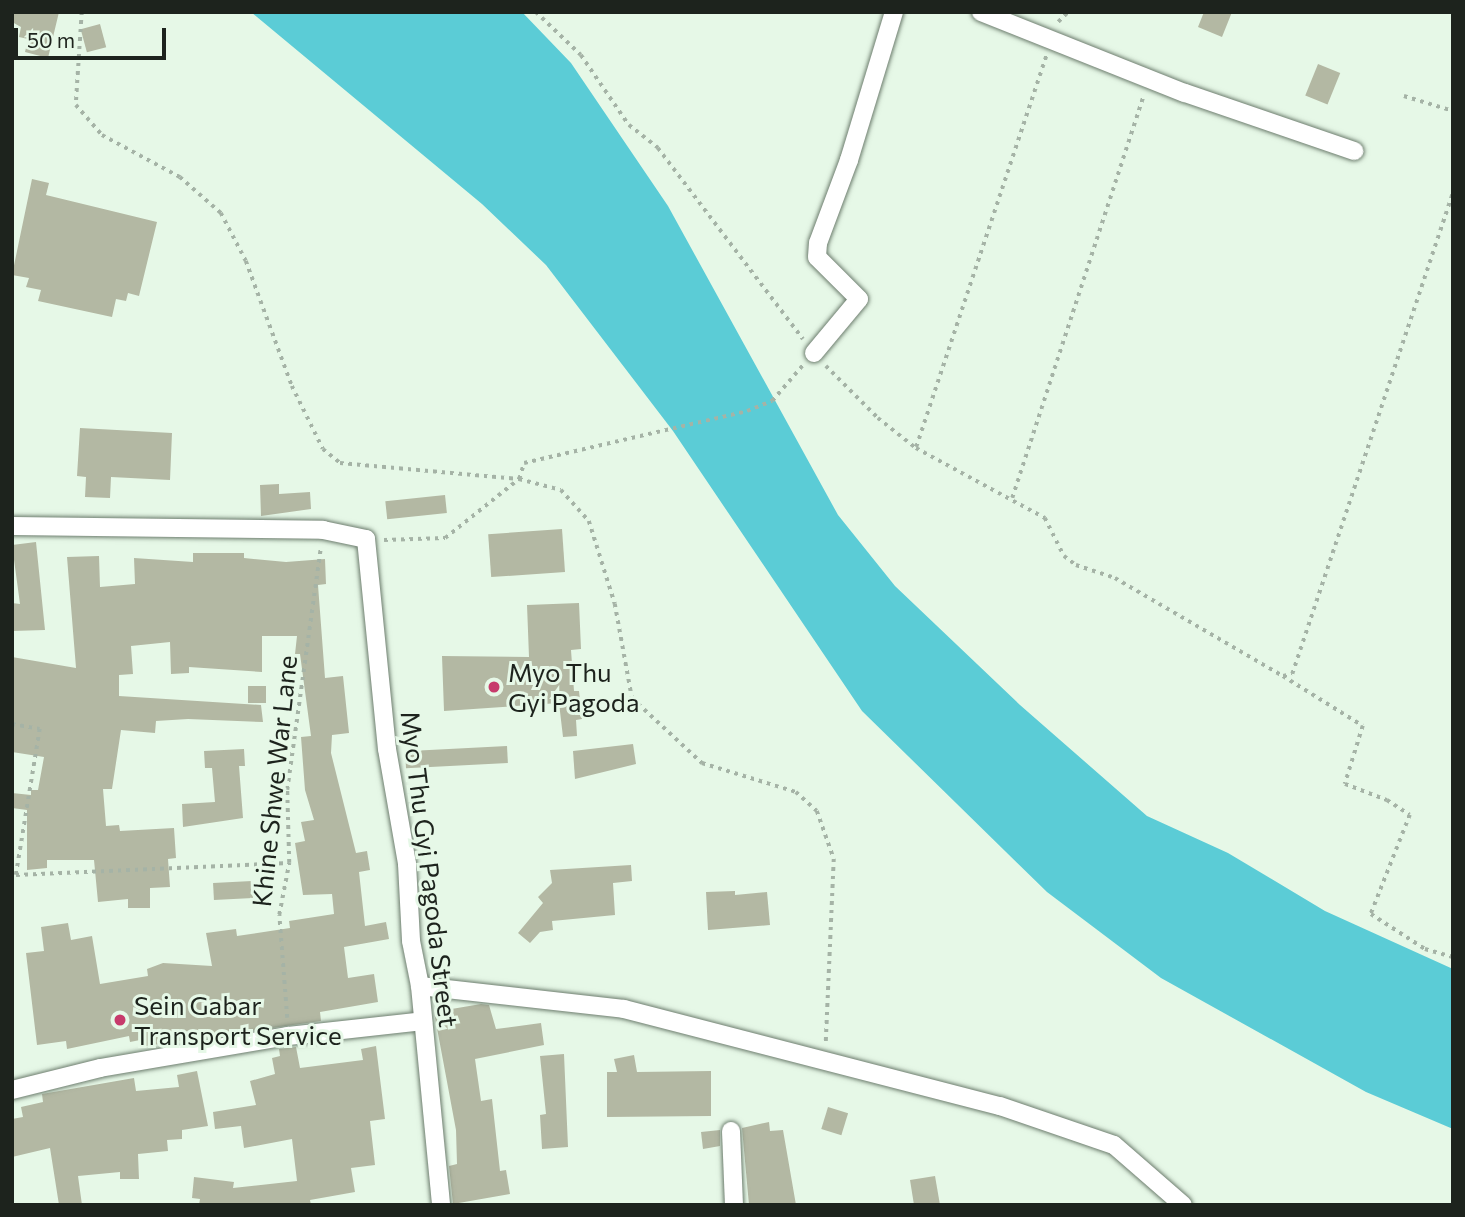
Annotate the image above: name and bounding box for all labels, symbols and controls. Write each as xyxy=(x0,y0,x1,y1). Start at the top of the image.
scale bar xyxy=(18,14,170,58)
text: 50 m xyxy=(27,27,75,52)
street label: Khine Shwe War Lane xyxy=(245,654,303,908)
place label: Myo Thu Gyi Pagoda xyxy=(508,656,639,718)
marker: Myo Thu Gyi Pagoda xyxy=(486,679,502,695)
street label: Myo Thu Gyi Pagoda Street xyxy=(395,709,465,1029)
place label: Sein Gabar Transport Service xyxy=(134,989,342,1050)
marker: Sein Gabar Transport Service xyxy=(112,1012,128,1028)

